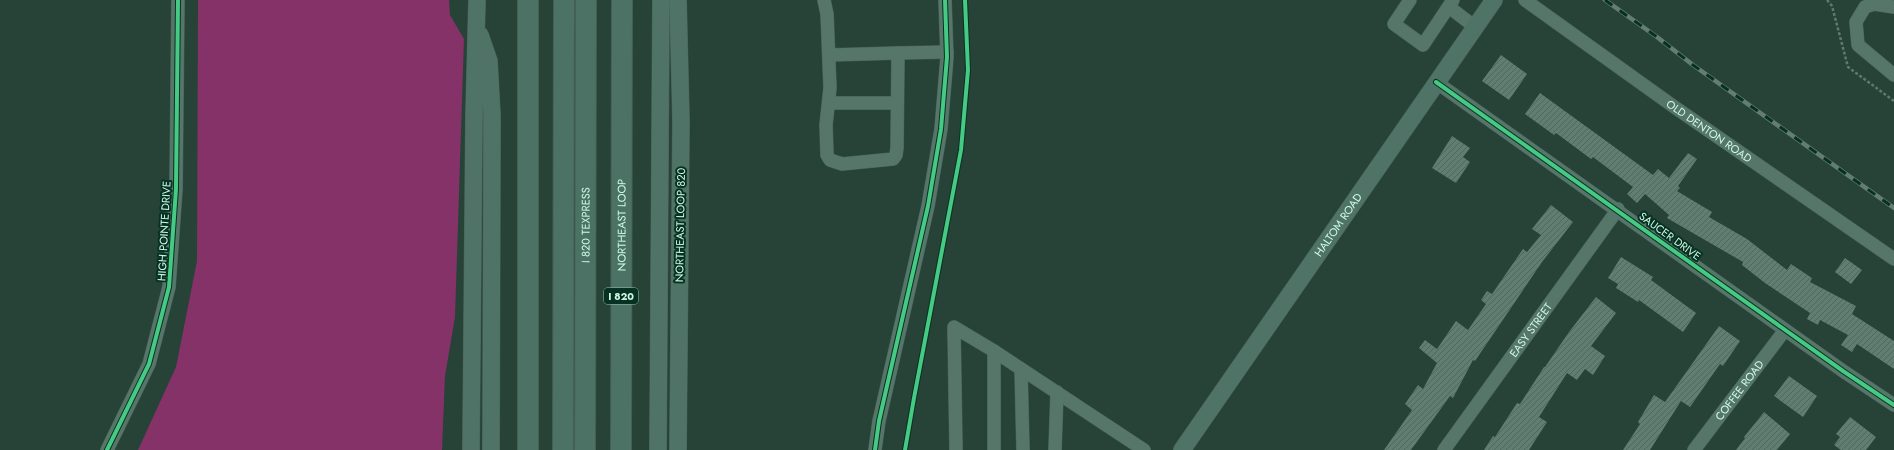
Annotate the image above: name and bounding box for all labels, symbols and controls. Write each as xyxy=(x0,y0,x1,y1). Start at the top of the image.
street label: OLD DENTON ROAD xyxy=(1663,96,1756,167)
street label: NORTHEAST LOOP 820 xyxy=(671,167,689,282)
street label: NORTHEAST LOOP xyxy=(613,179,630,271)
street label: HIGH POINTE DRIVE xyxy=(153,180,175,282)
street label: I 820 TEXPRESS xyxy=(577,187,594,263)
street label: HALTOM ROAD xyxy=(1310,189,1366,260)
street label: SAUCER DRIVE xyxy=(1636,208,1704,264)
road number: I 820 xyxy=(604,288,638,304)
street label: EASY STREET xyxy=(1506,300,1556,360)
street label: COFFEE ROAD xyxy=(1711,356,1768,424)

